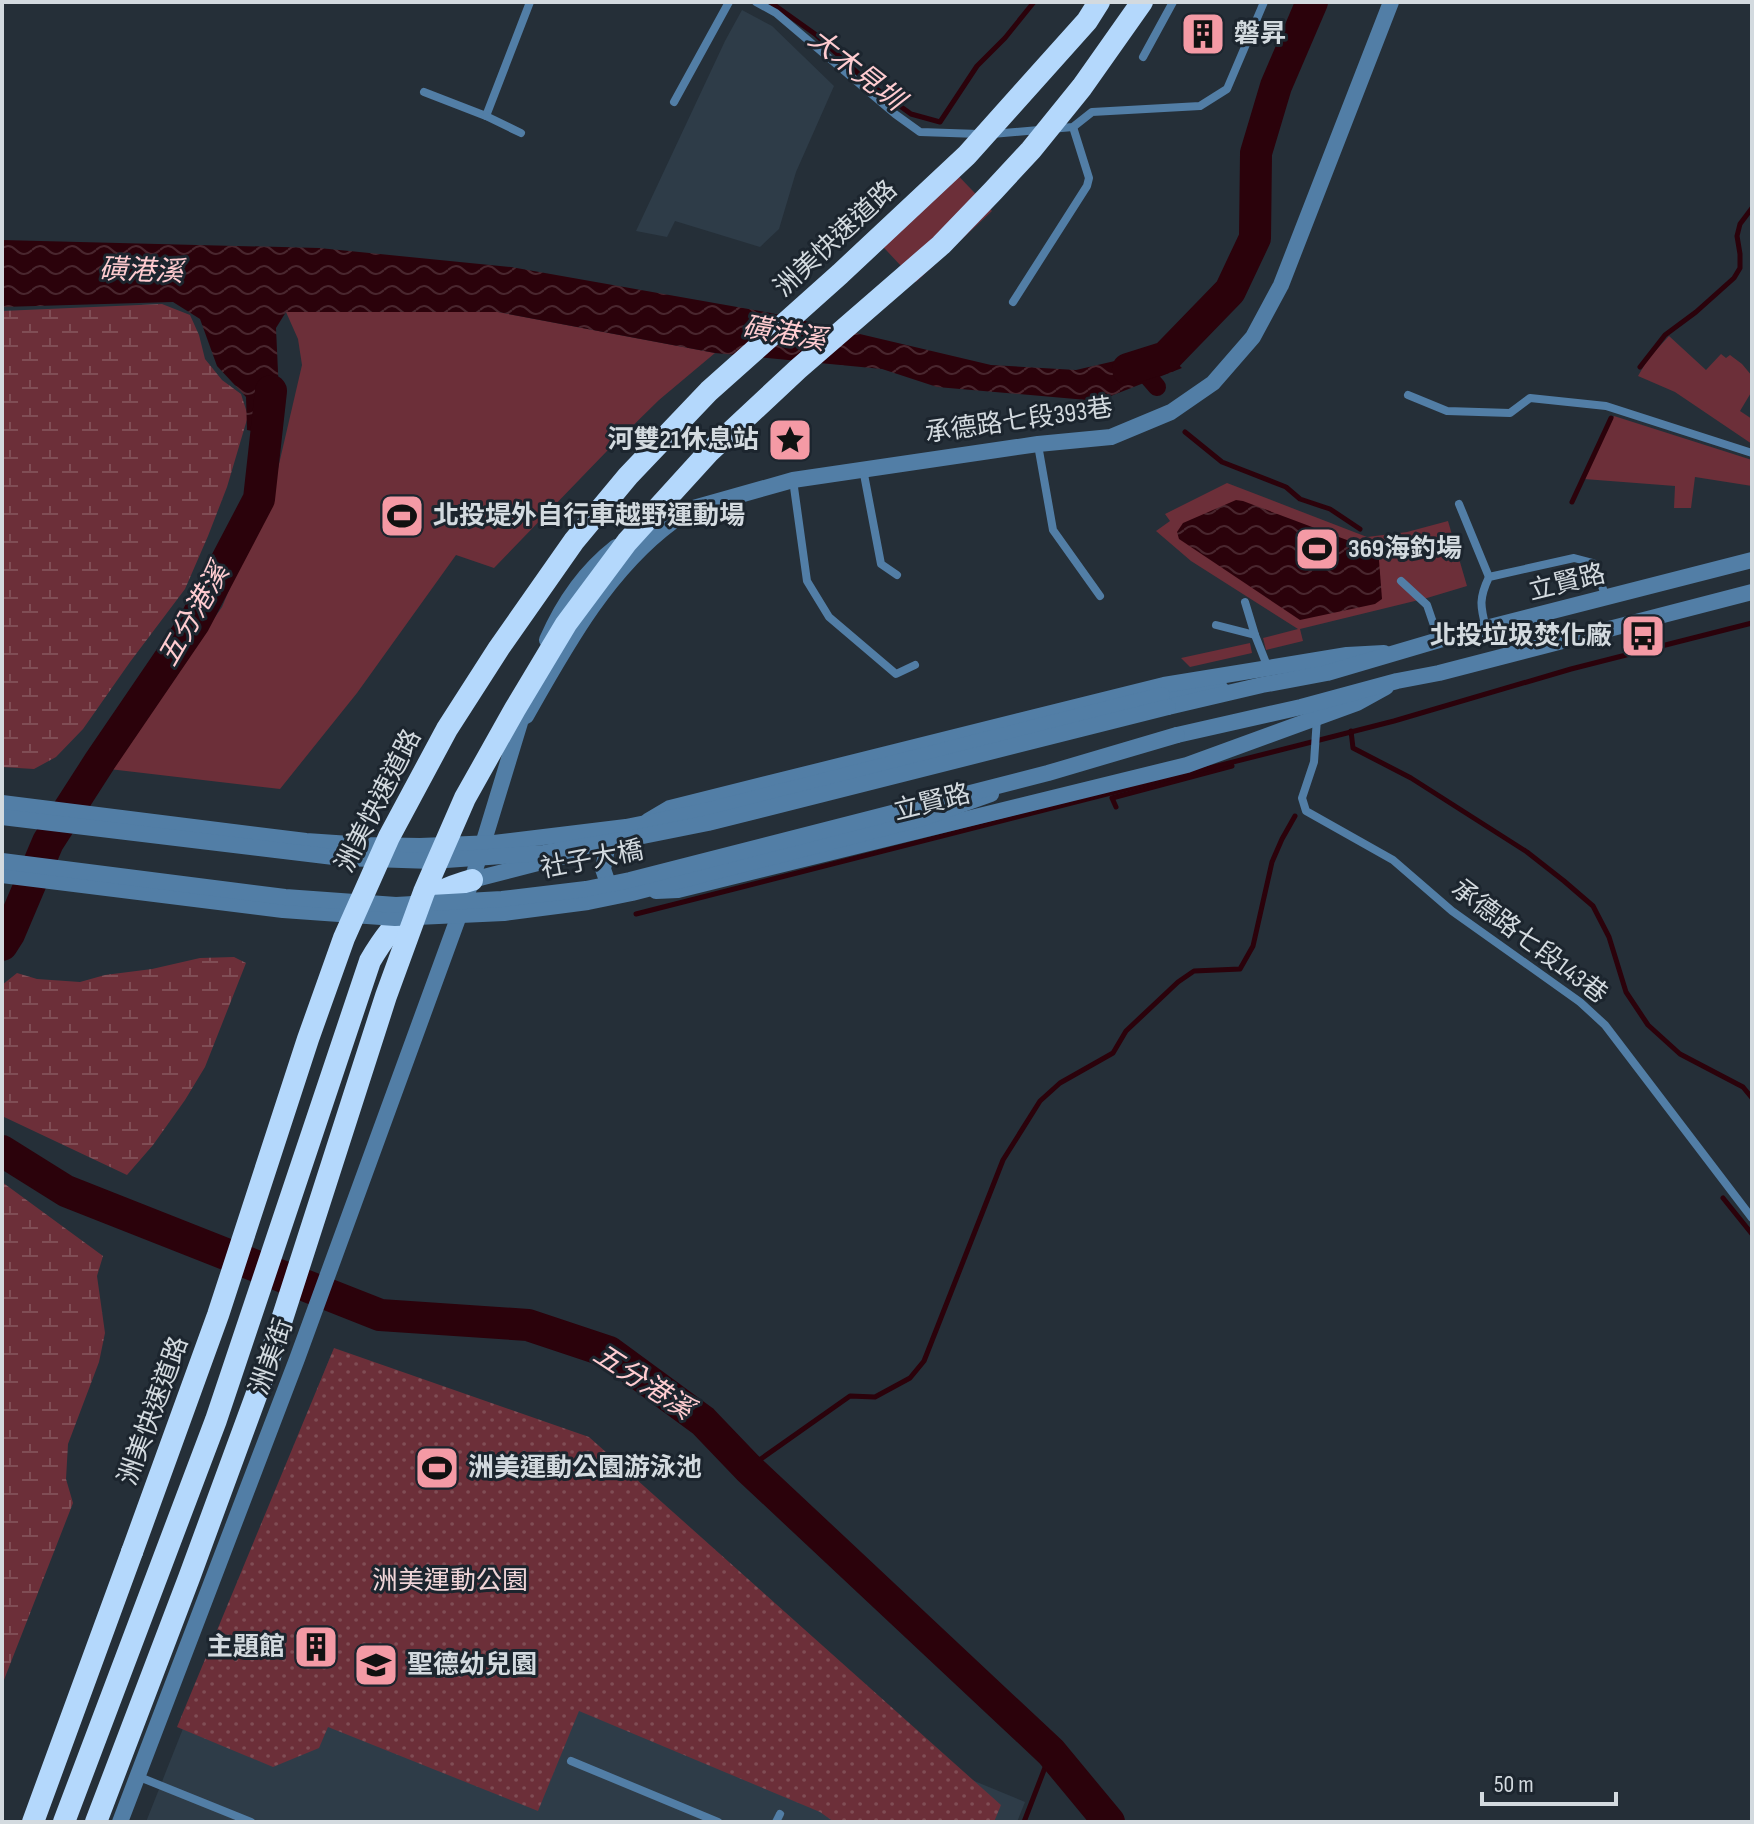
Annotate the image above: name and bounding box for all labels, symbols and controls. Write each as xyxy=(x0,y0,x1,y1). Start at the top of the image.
building icon: 磐昇 xyxy=(1179,10,1227,58)
place label: 磐昇 xyxy=(1234,19,1286,50)
water label: 大木見圳 xyxy=(802,23,913,120)
street label: 洲美快速道路 xyxy=(768,174,904,304)
water label: 磺港溪 xyxy=(98,253,188,289)
water label: 磺港溪 xyxy=(740,310,832,358)
street label: 承德路七段393巷 xyxy=(923,392,1115,450)
place icon: 河雙21休息站 xyxy=(766,416,814,464)
place label: 河雙21休息站 xyxy=(607,425,759,456)
sports icon: 北投堤外自行車越野運動場 xyxy=(378,492,426,540)
place label: 北投堤外自行車越野運動場 xyxy=(433,501,745,532)
sports icon: 369海釣場 xyxy=(1293,525,1341,573)
place label: 369海釣場 xyxy=(1348,534,1462,565)
water label: 五分港溪 xyxy=(152,555,238,672)
street label: 立賢路 xyxy=(1525,559,1609,607)
bus stop icon: 北投垃圾焚化廠 xyxy=(1619,612,1667,660)
place label: 北投垃圾焚化廠 xyxy=(1430,621,1612,652)
street label: 洲美快速道路 xyxy=(330,724,428,878)
street label: 立賢路 xyxy=(890,779,974,827)
street label: 社子大橋 xyxy=(538,835,646,885)
street label: 承德路七段143巷 xyxy=(1445,873,1613,1011)
street label: 洲美街 xyxy=(244,1315,300,1399)
street label: 洲美快速道路 xyxy=(113,1332,195,1490)
water label: 五分港溪 xyxy=(587,1338,702,1429)
sports icon: 洲美運動公園游泳池 xyxy=(413,1444,461,1492)
place label: 洲美運動公園游泳池 xyxy=(468,1453,702,1484)
park label: 洲美運動公園 xyxy=(372,1566,528,1597)
building icon: 主題館 xyxy=(292,1623,340,1671)
place label: 主題館 xyxy=(207,1632,285,1663)
school or university icon: 聖德幼兒園 xyxy=(352,1641,400,1689)
place label: 聖德幼兒園 xyxy=(407,1650,537,1681)
scale bar xyxy=(1482,1756,1616,1806)
text: 50 m xyxy=(1494,1770,1534,1799)

